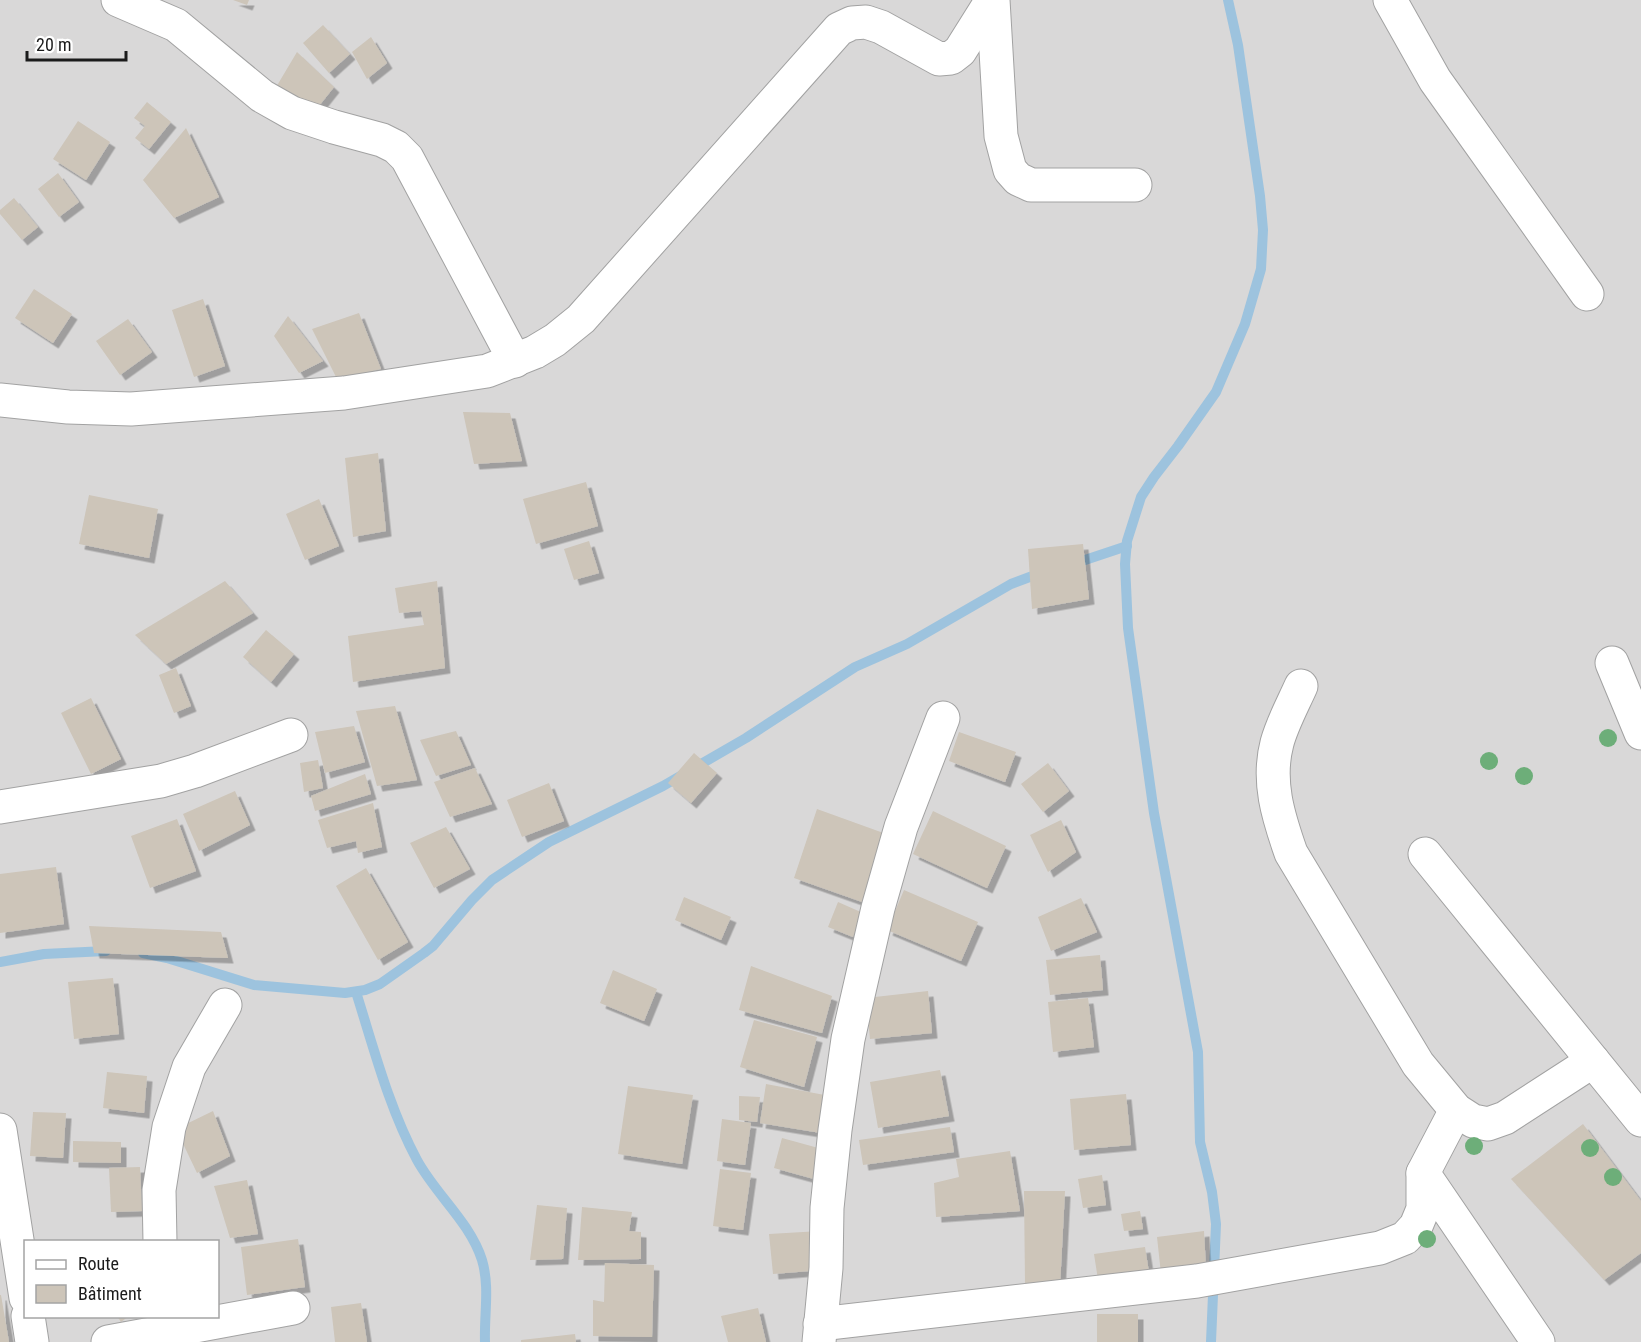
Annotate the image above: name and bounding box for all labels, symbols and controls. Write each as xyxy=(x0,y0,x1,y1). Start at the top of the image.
scale bar xyxy=(27,24,126,62)
text: 20 m xyxy=(36,34,71,55)
legend xyxy=(24,1240,219,1318)
text: Route xyxy=(78,1253,119,1274)
text: Bâtiment xyxy=(78,1283,142,1304)

